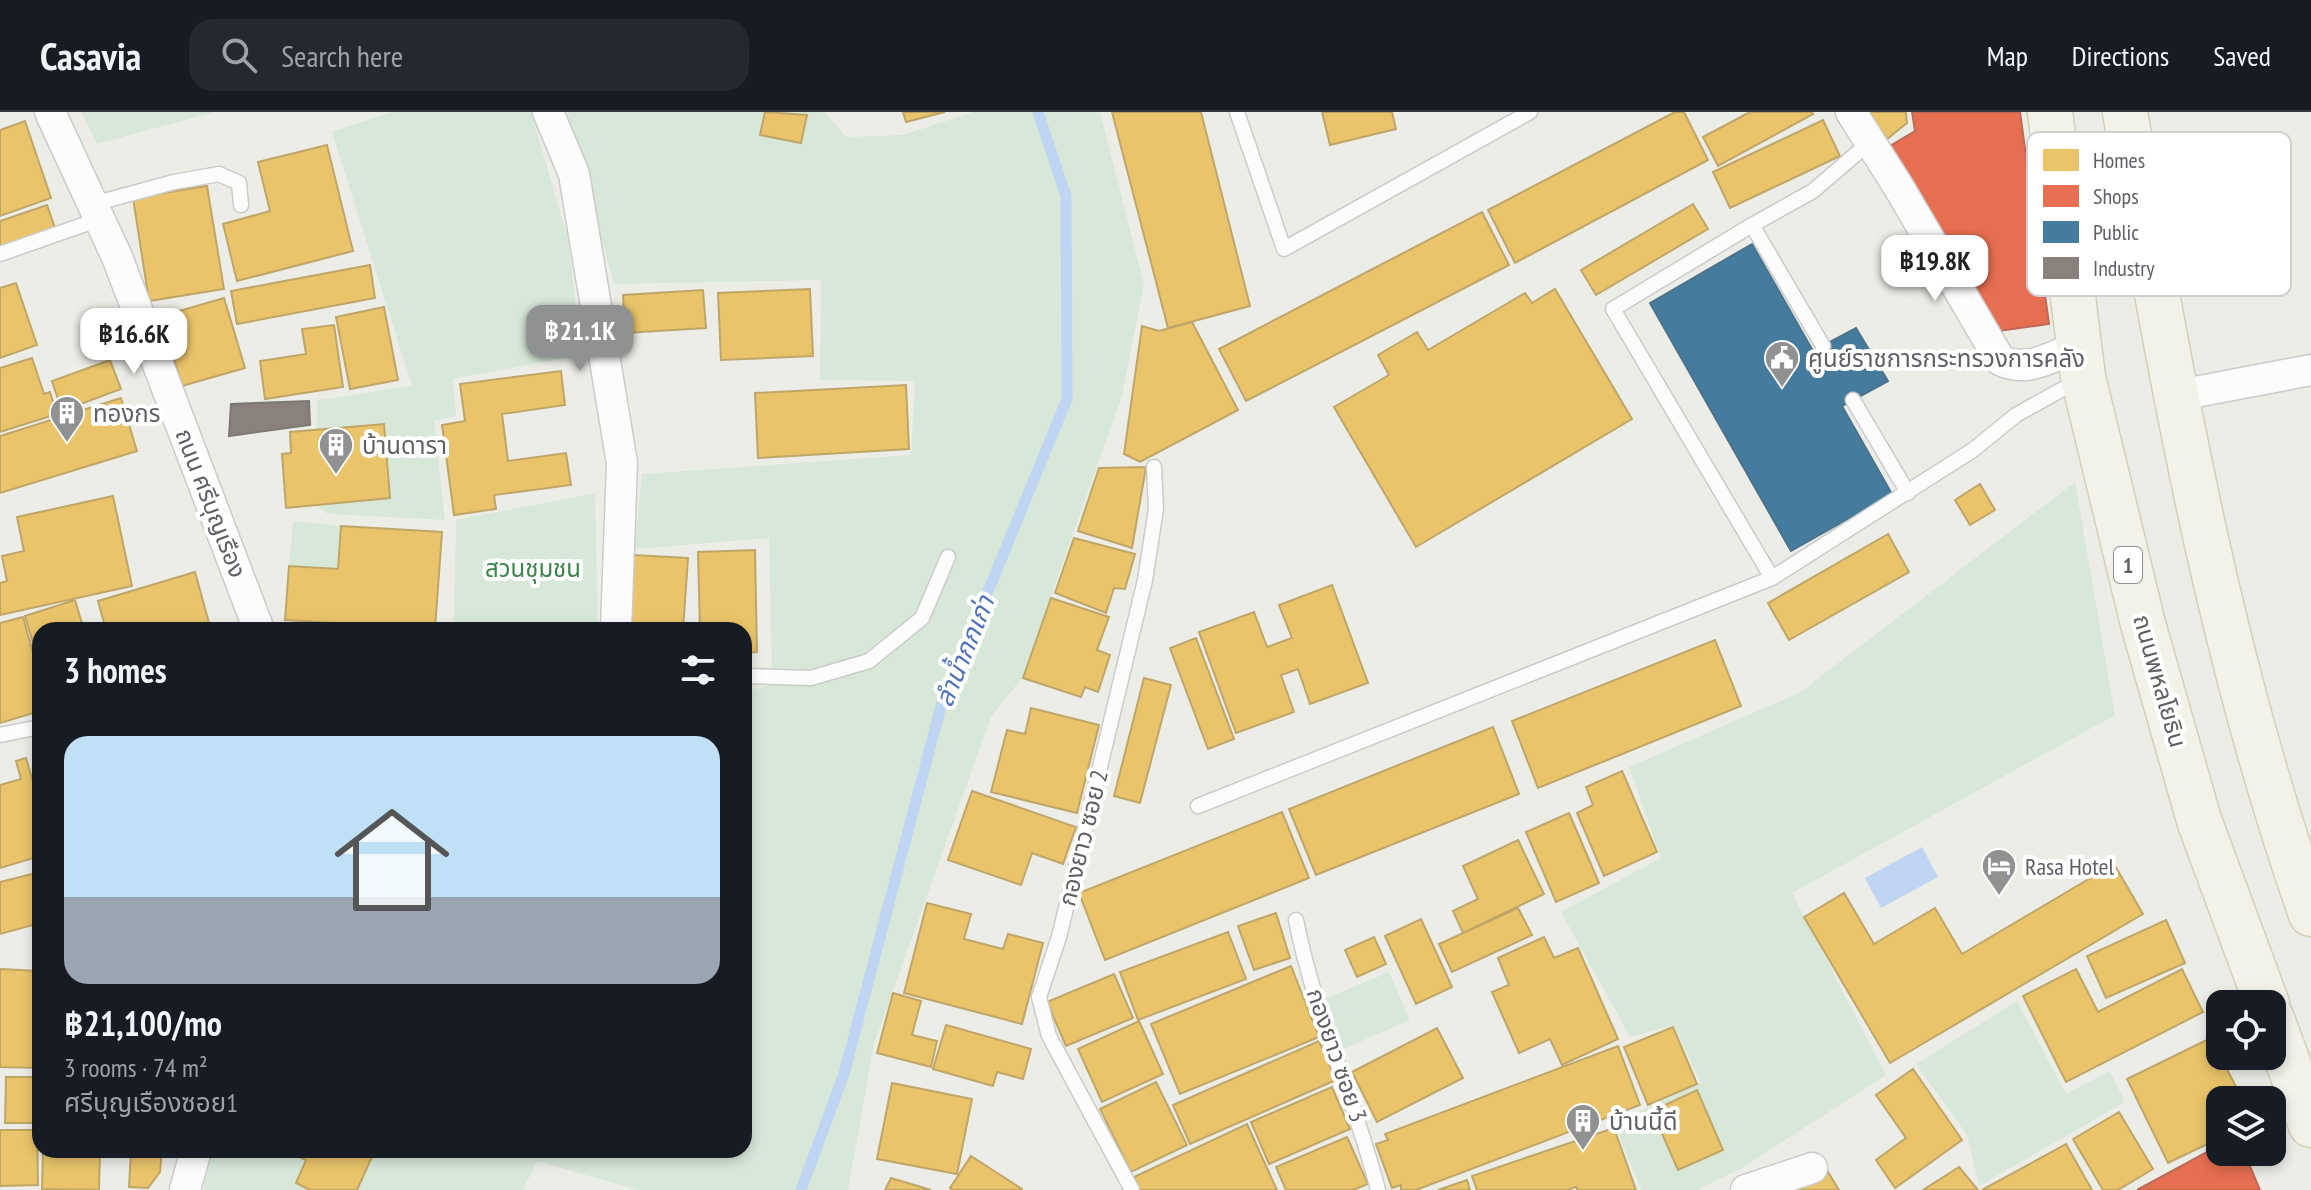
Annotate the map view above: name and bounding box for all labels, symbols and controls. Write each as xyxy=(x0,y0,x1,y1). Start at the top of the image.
search box xyxy=(189,19,749,91)
text: Casavia xyxy=(40,31,141,80)
icon: search xyxy=(217,33,261,77)
text: Search here xyxy=(281,36,403,75)
text: Map xyxy=(1987,37,2028,74)
text: Directions xyxy=(2072,37,2169,74)
text: Saved xyxy=(2213,37,2271,74)
legend xyxy=(2027,132,2291,296)
text: Homes xyxy=(2093,146,2145,174)
text: Shops xyxy=(2093,182,2139,210)
text: Public xyxy=(2093,218,2139,246)
pin: ฿19.8K xyxy=(1870,235,2000,303)
text: ฿19.8K xyxy=(1899,244,1971,277)
text: Industry xyxy=(2093,254,2155,282)
pin: ฿21.1K xyxy=(515,305,645,373)
pin: ฿16.6K xyxy=(69,308,199,376)
text: ฿21.1K xyxy=(544,314,616,347)
text: ฿16.6K xyxy=(98,317,170,350)
public building icon: ศูนย์ราชการกระทรวงการคลัง xyxy=(1763,339,1801,389)
place label: ศูนย์ราชการกระทรวงการคลัง xyxy=(1808,343,2085,374)
building icon: ทองกร xyxy=(48,394,86,444)
place label: ทองกร xyxy=(93,398,160,429)
street label: ถนน ศรีบุญเรือง xyxy=(168,424,254,582)
building icon: บ้านดารา xyxy=(317,426,355,476)
place label: บ้านดารา xyxy=(362,430,447,461)
road number: 1 xyxy=(2114,547,2142,583)
park label: สวนชุมชน xyxy=(485,553,581,584)
water label: ลำน้ำกกเก่า xyxy=(926,589,1002,711)
street label: ถนนพหลโยธิน xyxy=(2126,611,2194,751)
text: 3 homes xyxy=(64,648,167,692)
icon: filters xyxy=(676,648,720,692)
street label: กองยาว ซอย 2 xyxy=(1051,767,1115,909)
icon: home xyxy=(320,788,464,932)
hotel icon: Rasa Hotel xyxy=(1980,847,2018,897)
place label: Rasa Hotel xyxy=(2025,851,2114,882)
street label: กองยาว ซอย 3 xyxy=(1300,984,1374,1126)
map controls xyxy=(2206,990,2286,1166)
button: locate xyxy=(2206,990,2286,1070)
text: ฿21,100/mo xyxy=(64,1001,222,1045)
text: 3 rooms · 74 m² xyxy=(64,1051,208,1084)
text: ศรีบุญเรืองซอย1 xyxy=(64,1086,238,1119)
button: layers xyxy=(2206,1086,2286,1166)
building icon: บ้านนี้ดี xyxy=(1564,1102,1602,1152)
place label: บ้านนี้ดี xyxy=(1609,1105,1677,1137)

